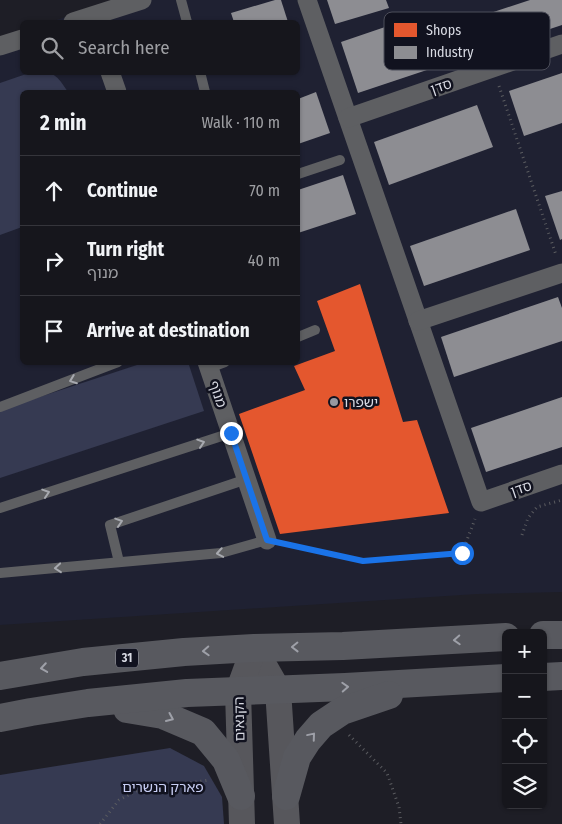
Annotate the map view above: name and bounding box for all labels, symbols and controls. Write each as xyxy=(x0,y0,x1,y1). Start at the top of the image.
legend xyxy=(384,12,550,70)
search box xyxy=(20,20,300,75)
text: Shops xyxy=(426,22,461,39)
icon: search xyxy=(38,34,66,62)
text: Search here xyxy=(78,36,170,59)
text: Industry xyxy=(426,44,474,61)
street label: סדן xyxy=(428,75,454,98)
text: 2 min xyxy=(40,110,87,136)
text: Walk · 110 m xyxy=(202,113,280,132)
icon: ahead xyxy=(40,177,68,205)
text: Continue xyxy=(87,179,158,202)
text: 70 m xyxy=(249,181,280,200)
text: Turn right xyxy=(87,238,164,261)
icon: right xyxy=(40,247,68,275)
text: 40 m xyxy=(248,251,280,270)
text: מנוף xyxy=(87,263,118,282)
icon: arrive xyxy=(40,317,68,345)
text: Arrive at destination xyxy=(87,319,250,342)
one-way arrow xyxy=(69,374,78,384)
street label: מנוף xyxy=(205,378,230,410)
place label: ישפרו xyxy=(344,394,378,411)
marker: ישפרו xyxy=(328,396,340,408)
route end xyxy=(220,422,243,445)
one-way arrow xyxy=(196,438,205,448)
street label: סדן xyxy=(508,477,534,500)
one-way arrow xyxy=(42,488,50,498)
one-way arrow xyxy=(114,517,123,527)
route start xyxy=(451,542,474,565)
one-way arrow xyxy=(216,547,224,557)
one-way arrow xyxy=(54,562,62,573)
map controls xyxy=(502,629,547,809)
button: + xyxy=(502,629,547,674)
one-way arrow xyxy=(453,634,461,645)
one-way arrow xyxy=(291,642,299,653)
one-way arrow xyxy=(201,645,209,656)
road number: 31 xyxy=(116,648,138,668)
one-way arrow xyxy=(40,662,48,673)
button: − xyxy=(502,674,547,719)
one-way arrow xyxy=(341,682,349,693)
street label: הקנאים xyxy=(231,696,248,741)
one-way arrow xyxy=(165,712,174,722)
button: locate xyxy=(502,719,547,764)
one-way arrow xyxy=(306,733,314,742)
button: layers xyxy=(502,764,547,809)
park label: פארק הנשרים xyxy=(122,779,204,796)

